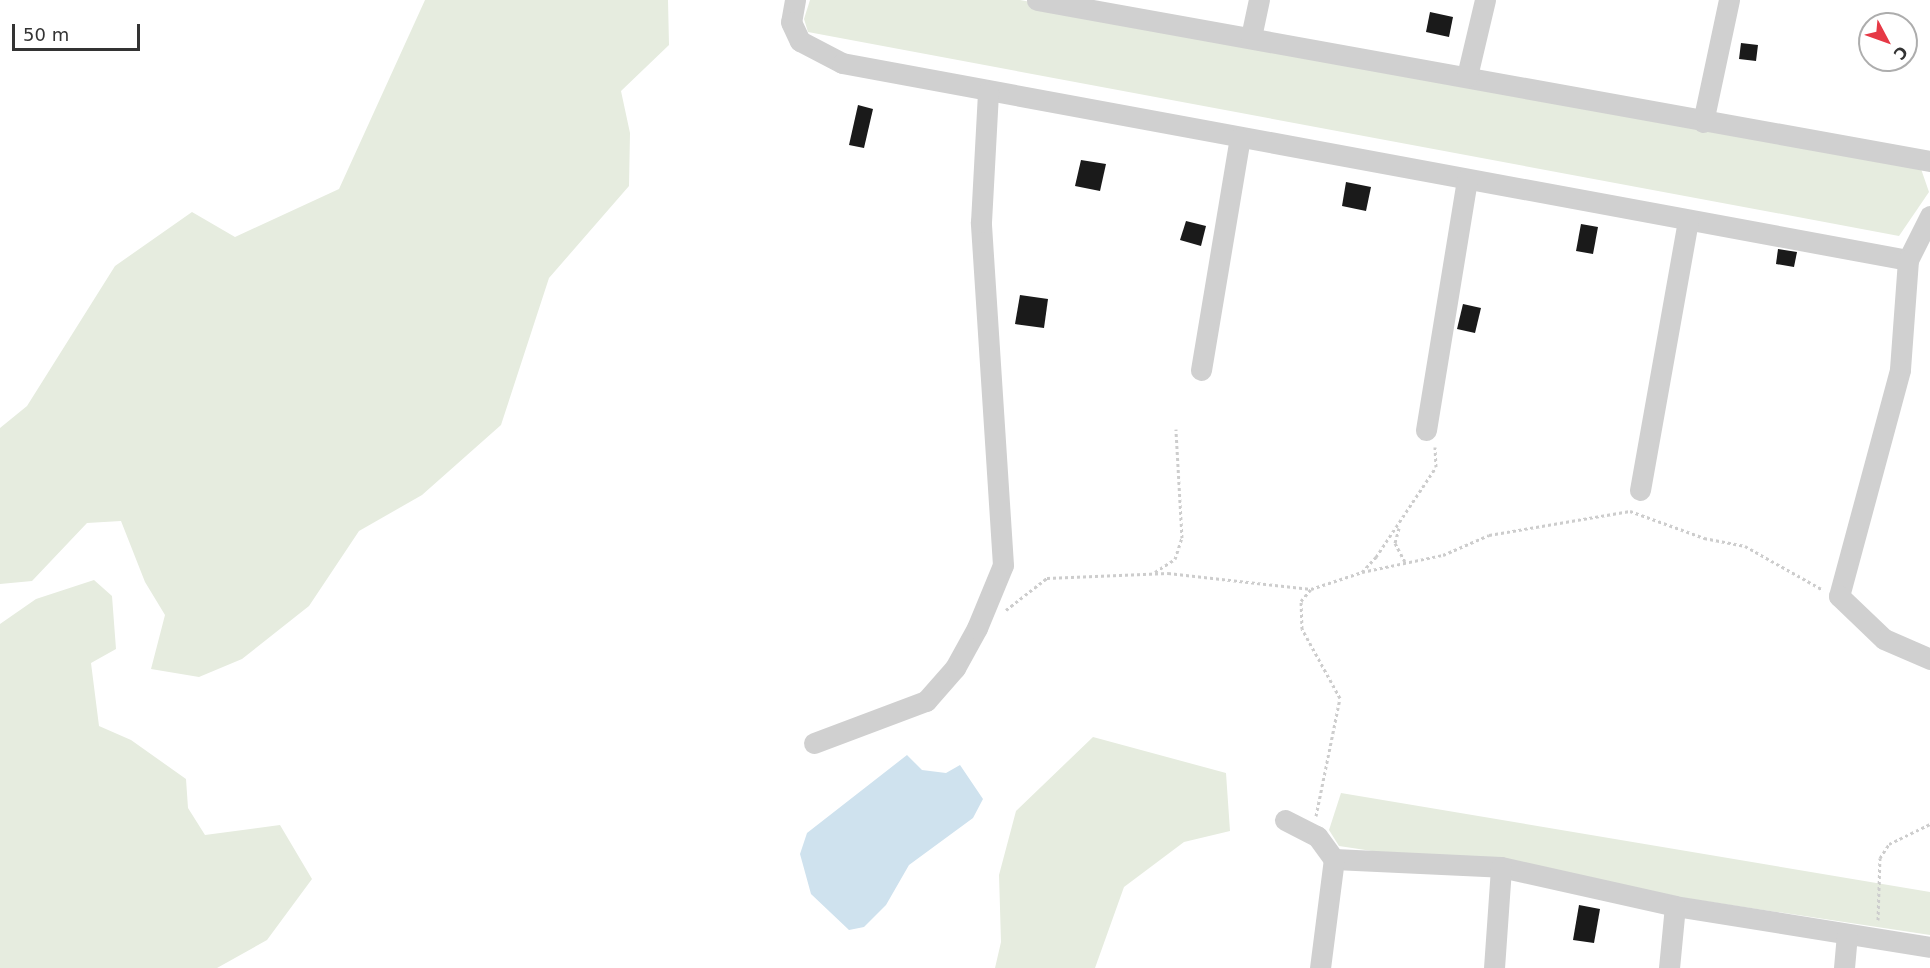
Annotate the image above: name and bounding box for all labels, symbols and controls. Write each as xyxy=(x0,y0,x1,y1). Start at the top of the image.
scale bar xyxy=(15,12,142,50)
north arrow xyxy=(1858,12,1918,72)
text: 50 m xyxy=(23,24,69,45)
text: С xyxy=(1889,42,1911,63)

